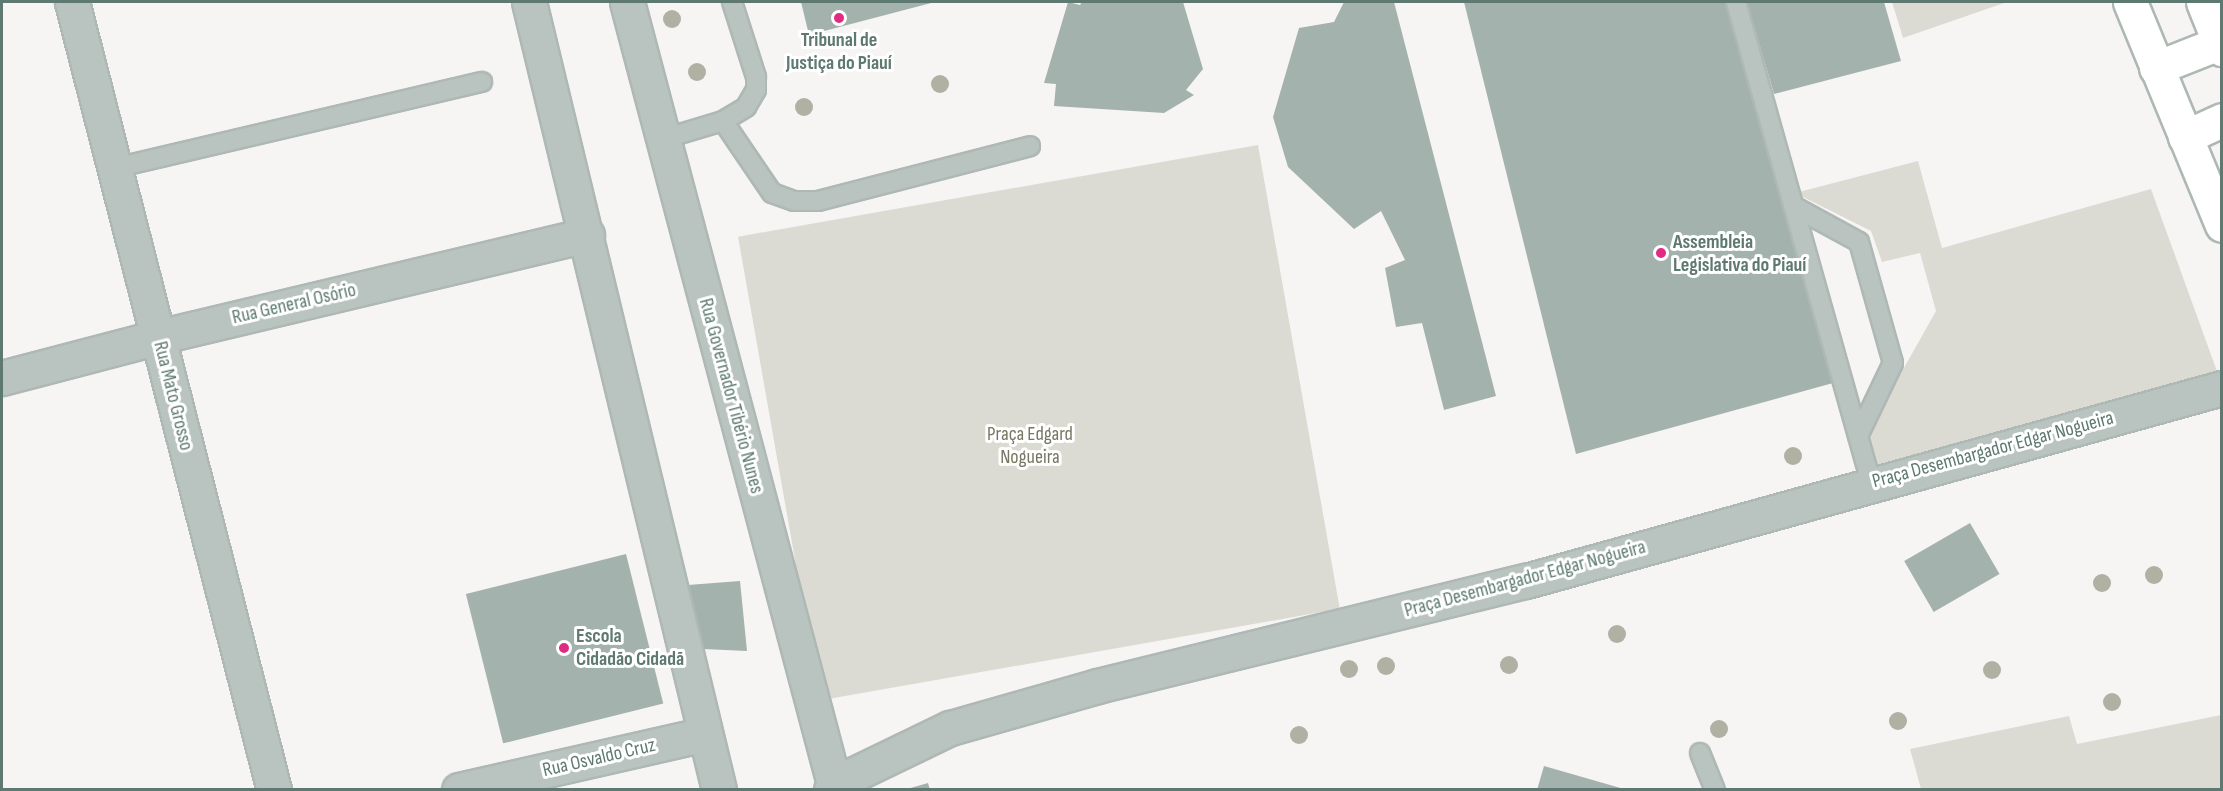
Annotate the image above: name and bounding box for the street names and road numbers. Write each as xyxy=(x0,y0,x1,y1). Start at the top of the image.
street label: Rua General Osório xyxy=(230,278,358,330)
street label: Rua Governador Tibério Nunes xyxy=(693,296,769,496)
street label: Rua Mato Grosso xyxy=(148,339,198,453)
street label: Praça Desembargador Edgar Nogueira xyxy=(1870,406,2116,494)
street label: Praça Desembargador Edgar Nogueira xyxy=(1402,535,1648,623)
street label: Rua Osvaldo Cruz xyxy=(540,733,658,783)

